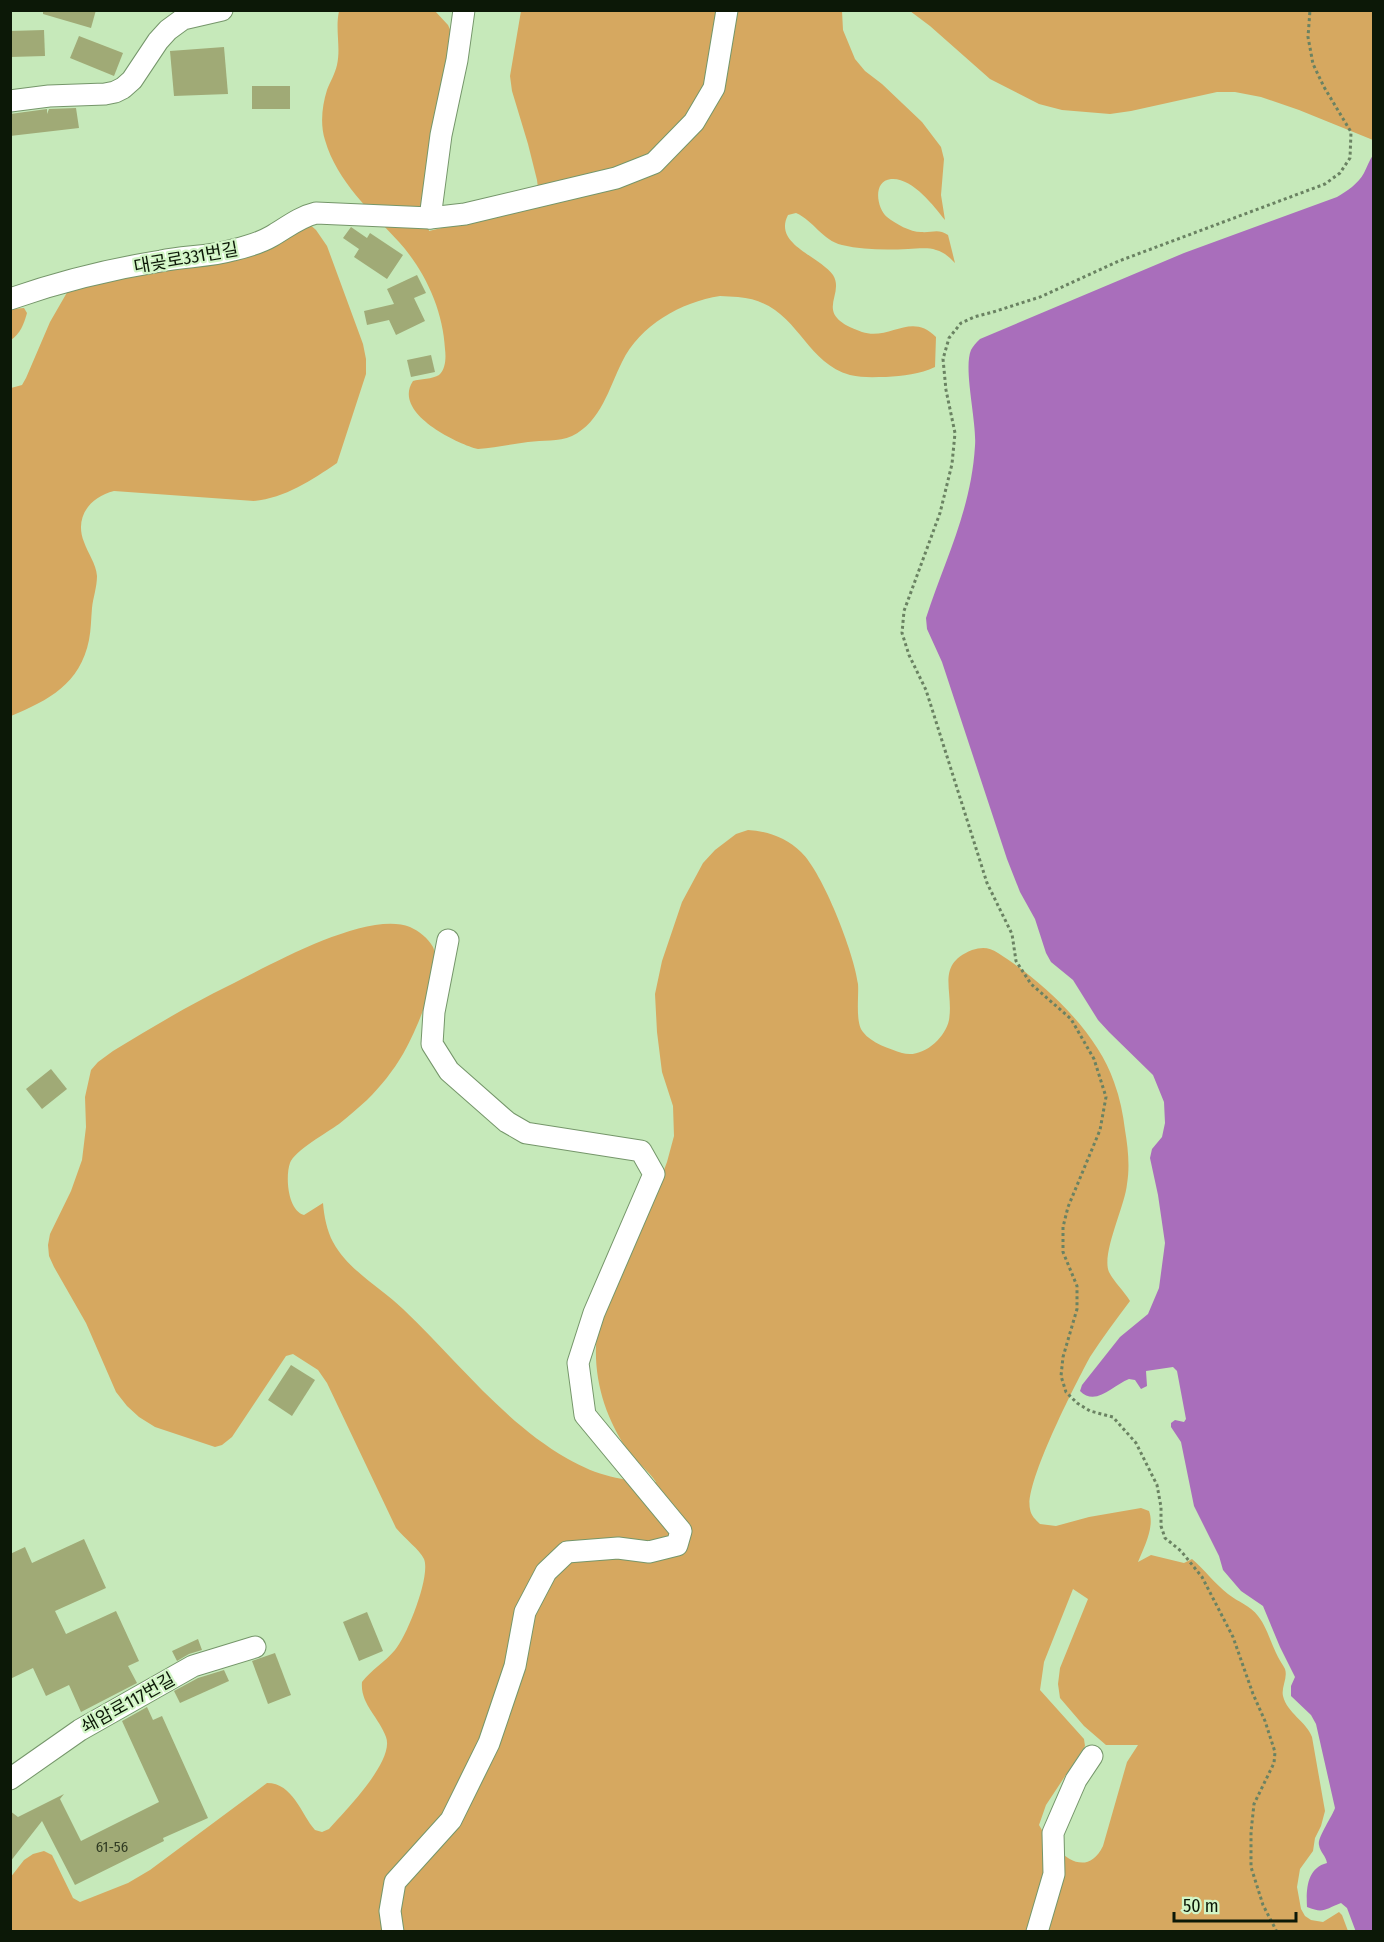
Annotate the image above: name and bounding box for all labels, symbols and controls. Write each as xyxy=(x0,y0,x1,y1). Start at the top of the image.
street label: 대곶로331번길 xyxy=(132,238,240,278)
street label: 쇄암로117번길 xyxy=(77,1668,179,1738)
house number: 61-56 xyxy=(96,1838,128,1856)
scale bar xyxy=(1174,1885,1296,1923)
text: 50 m xyxy=(1183,1895,1219,1917)

